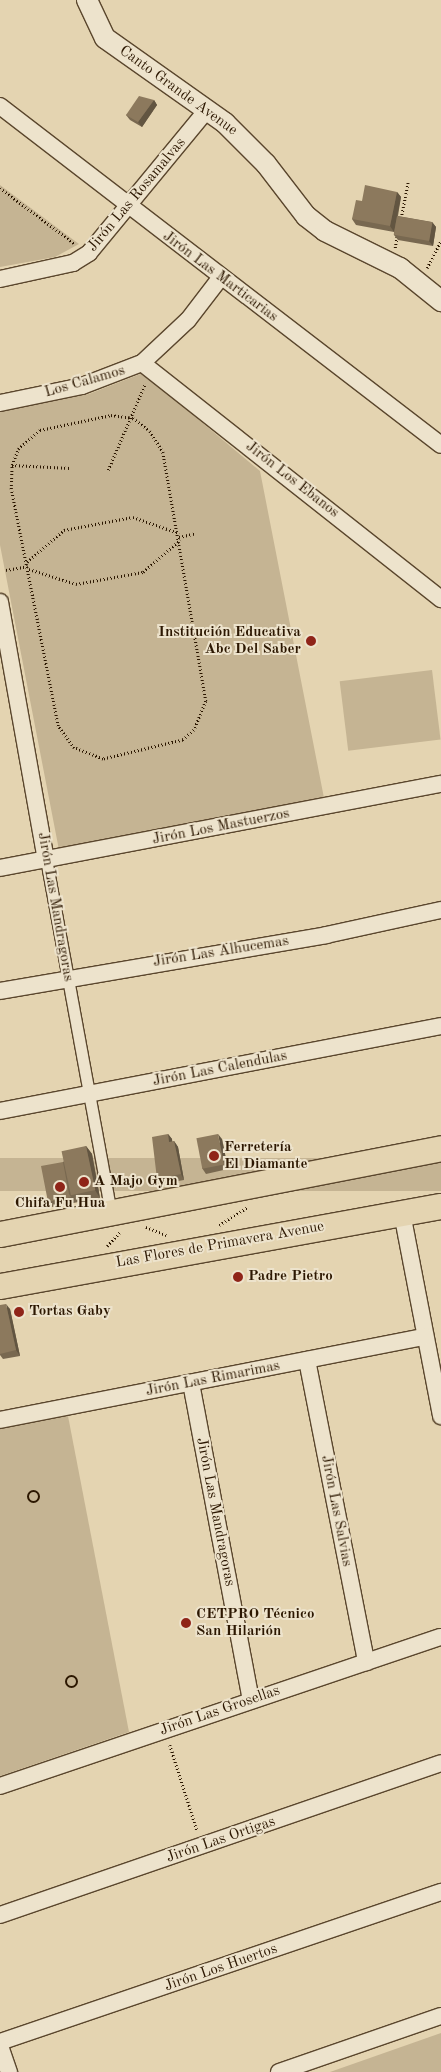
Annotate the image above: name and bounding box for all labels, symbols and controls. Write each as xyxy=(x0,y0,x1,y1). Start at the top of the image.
street label: Canto Grande Avenue xyxy=(115,42,241,140)
street label: Jirón Las Rosamalvas xyxy=(84,134,190,256)
street label: Jirón Las Marticarias xyxy=(159,228,281,326)
street label: Los Calamos xyxy=(43,362,127,402)
street label: Jirón Los Ebanos xyxy=(242,438,342,522)
place label: Institución Educativa Abc Del Saber xyxy=(158,623,301,658)
marker: Institución Educativa Abc Del Saber xyxy=(305,635,317,647)
street label: Jirón Los Mastuerzos xyxy=(151,805,291,849)
street label: Jirón Las Mandragoras xyxy=(33,831,77,983)
street label: Jirón Las Alhucemas xyxy=(152,932,290,972)
street label: Jirón Las Calendulas xyxy=(151,1047,289,1091)
place label: Ferretería El Diamante xyxy=(224,1138,308,1173)
marker: Ferretería El Diamante xyxy=(208,1150,220,1162)
place label: A Majo Gym xyxy=(94,1173,178,1191)
marker: A Majo Gym xyxy=(78,1176,90,1188)
marker: Chifa Fu Hua xyxy=(54,1181,66,1193)
place label: Chifa Fu Hua xyxy=(15,1195,105,1213)
street label: Las Flores de Primavera Avenue xyxy=(114,1218,326,1272)
place label: Padre Pietro xyxy=(248,1268,333,1286)
marker: Padre Pietro xyxy=(232,1271,244,1283)
place label: Tortas Gaby xyxy=(29,1303,111,1321)
marker: Tortas Gaby xyxy=(13,1306,25,1318)
street label: Jirón Las Rimarimas xyxy=(144,1357,282,1401)
street label: Jirón Las Mandragoras xyxy=(192,1436,238,1588)
street label: Jirón Las Salvias xyxy=(316,1454,356,1568)
place label: CETPRO Técnico San Hilarión xyxy=(196,1605,315,1640)
marker: CETPRO Técnico San Hilarión xyxy=(180,1617,192,1629)
street label: Jirón Las Grosellas xyxy=(157,1682,283,1740)
street label: Jirón Las Ortigas xyxy=(164,1813,278,1867)
street label: Jirón Los Huertos xyxy=(162,1940,280,1996)

